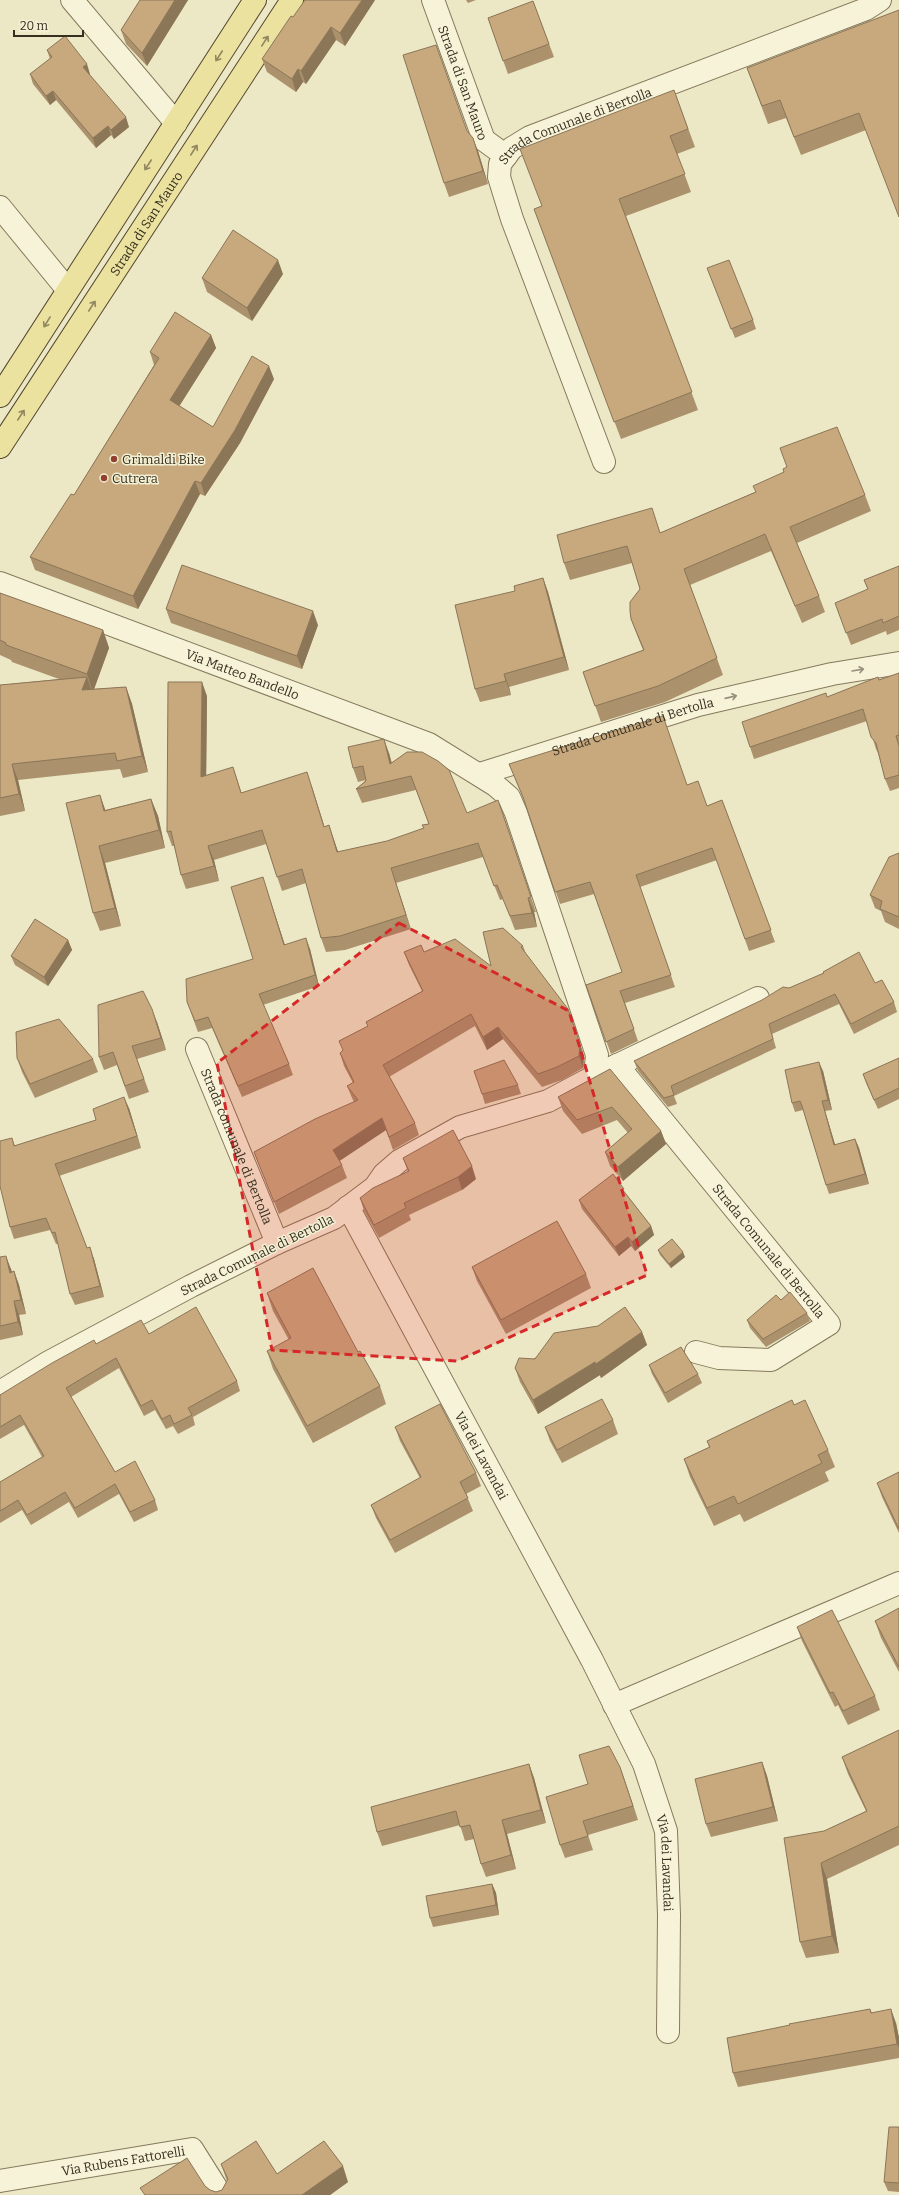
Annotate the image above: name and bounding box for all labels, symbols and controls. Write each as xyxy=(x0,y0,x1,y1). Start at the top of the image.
scale bar xyxy=(14,12,83,38)
text: 20 m xyxy=(20,19,49,33)
street label: Strada di San Mauro xyxy=(435,23,491,142)
one-way arrow xyxy=(261,36,269,47)
one-way arrow xyxy=(215,50,223,61)
street label: Strada Comunale di Bertolla xyxy=(495,84,654,167)
one-way arrow xyxy=(190,145,198,156)
one-way arrow xyxy=(144,160,152,171)
street label: Strada di San Mauro xyxy=(107,169,185,278)
one-way arrow xyxy=(89,300,97,312)
one-way arrow xyxy=(43,316,51,327)
one-way arrow xyxy=(17,410,25,421)
place label: Grimaldi Bike xyxy=(122,452,205,467)
marker: Grimaldi Bike xyxy=(109,454,119,464)
place label: Cutrera xyxy=(112,471,158,486)
marker: Cutrera xyxy=(99,473,109,483)
street label: Via Matteo Bandello xyxy=(184,646,301,702)
one-way arrow xyxy=(851,665,864,673)
one-way arrow xyxy=(724,693,737,701)
street label: Strada Comunale di Bertolla xyxy=(550,694,715,758)
street label: Strada comunale di Bertolla xyxy=(198,1066,276,1226)
street label: Strada Comunale di Bertolla xyxy=(710,1181,828,1321)
street label: Strada Comunale di Bertolla xyxy=(178,1211,336,1299)
street label: Via dei Lavandai xyxy=(452,1409,512,1502)
street label: Via dei Lavandai xyxy=(654,1812,676,1912)
street label: Via Rubens Fattorelli xyxy=(61,2143,186,2178)

